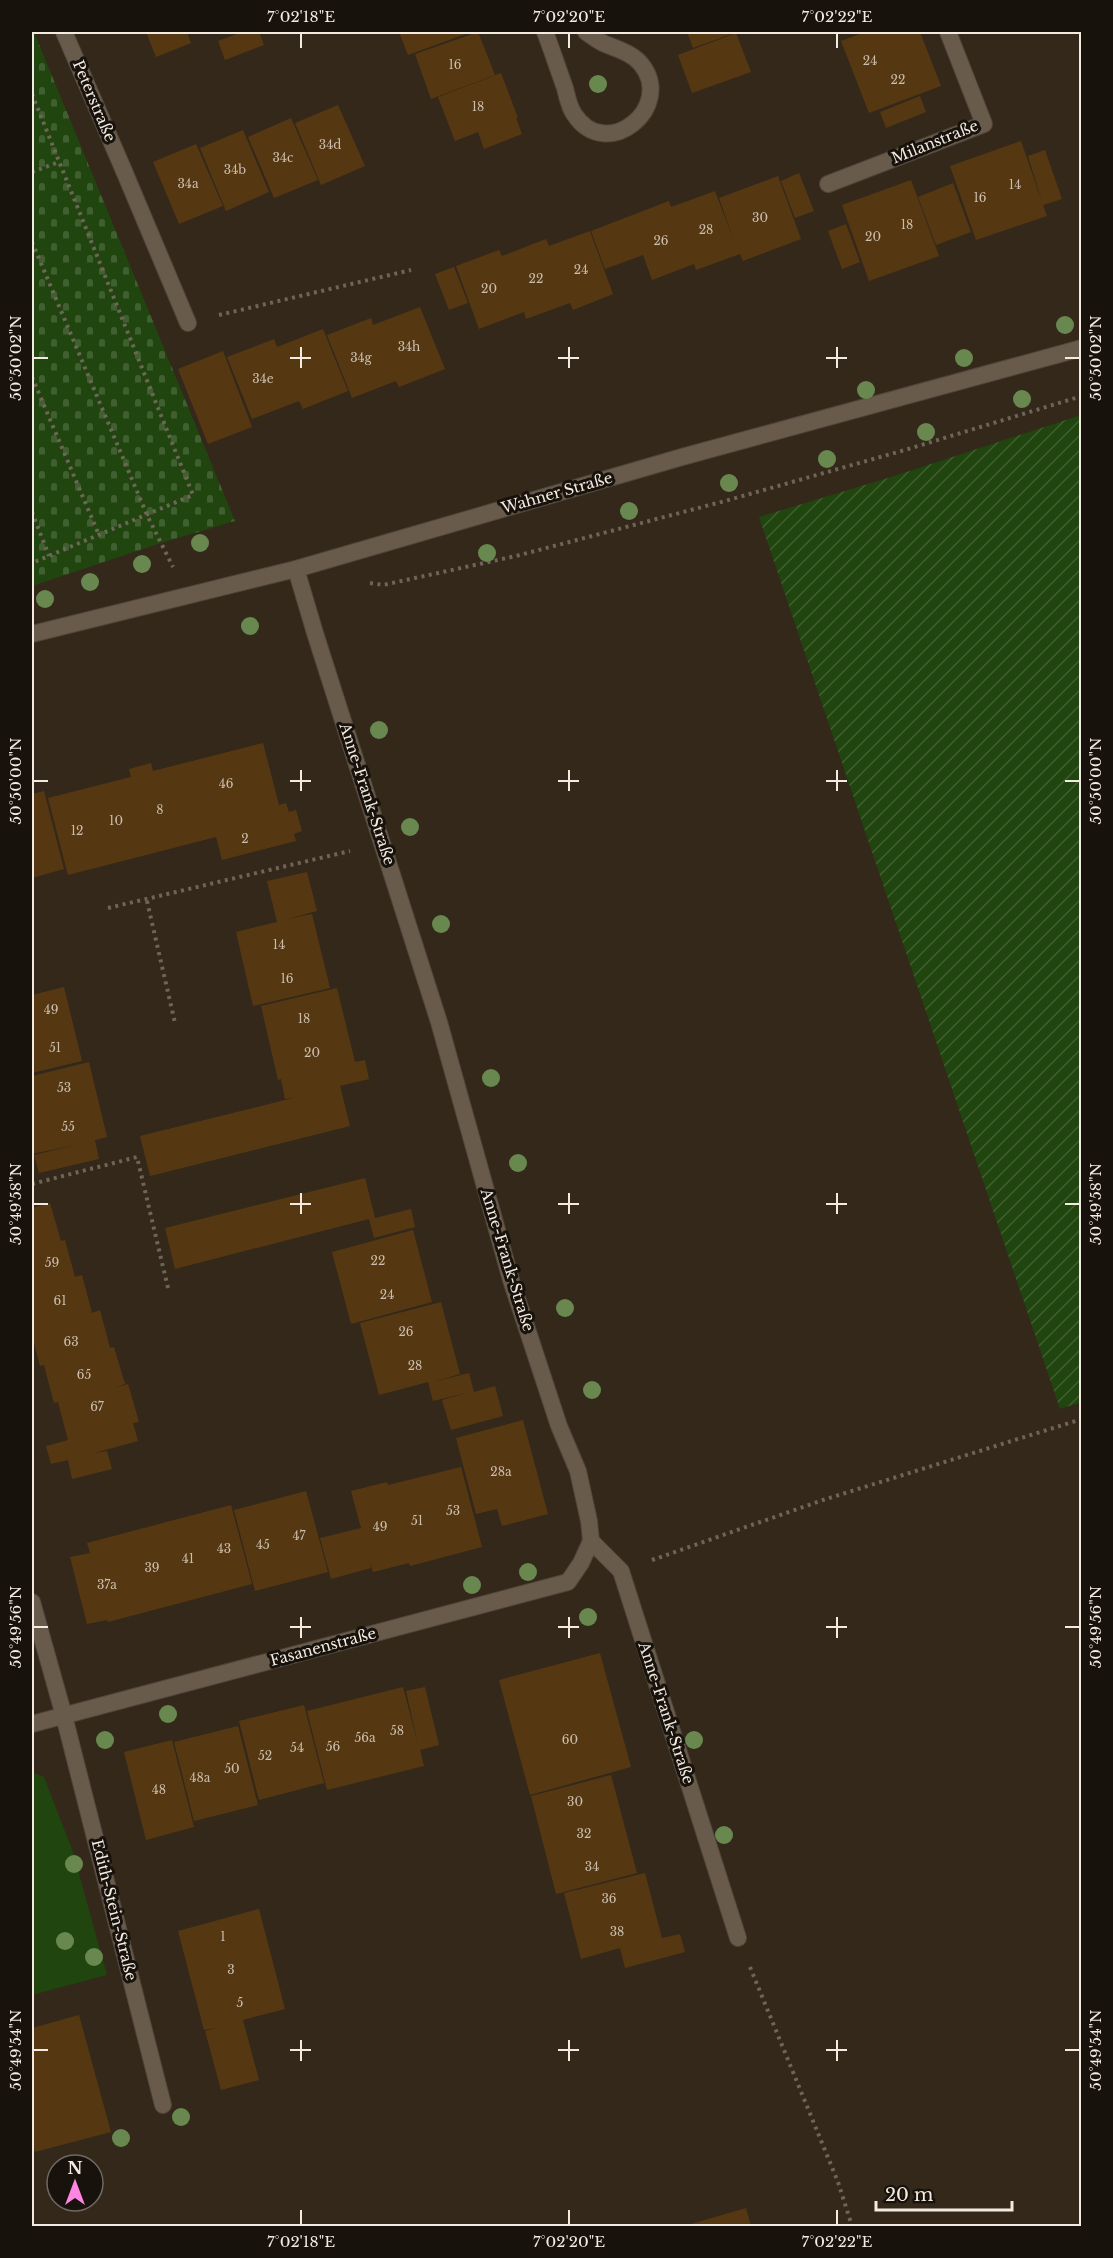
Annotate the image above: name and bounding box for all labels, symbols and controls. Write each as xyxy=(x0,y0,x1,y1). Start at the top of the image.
text: 7°02'18"E xyxy=(267,7,335,26)
text: 7°02'20"E xyxy=(533,7,605,26)
text: 7°02'22"E xyxy=(802,7,872,26)
house number: 24 xyxy=(863,53,877,68)
street label: Peterstraße xyxy=(69,57,120,144)
house number: 16 xyxy=(448,57,462,72)
house number: 22 xyxy=(891,72,905,87)
house number: 18 xyxy=(472,99,484,114)
street label: Milanstraße xyxy=(889,116,981,168)
house number: 34d xyxy=(319,137,341,152)
house number: 34c xyxy=(273,150,294,165)
house number: 34b xyxy=(224,162,246,177)
house number: 34a xyxy=(177,176,199,191)
house number: 14 xyxy=(1009,177,1021,192)
house number: 16 xyxy=(973,190,987,205)
house number: 30 xyxy=(752,210,768,225)
house number: 18 xyxy=(901,217,913,232)
house number: 28 xyxy=(699,222,713,237)
house number: 20 xyxy=(865,229,881,244)
house number: 26 xyxy=(653,233,669,248)
house number: 24 xyxy=(574,262,588,277)
house number: 22 xyxy=(529,271,543,286)
house number: 20 xyxy=(481,281,497,296)
text: 50°50'02"N xyxy=(6,315,25,401)
text: 50°50'02"N xyxy=(1086,315,1105,401)
house number: 34h xyxy=(398,339,420,354)
house number: 34g xyxy=(350,350,373,365)
house number: 34e xyxy=(252,371,274,386)
street label: Wahner Straße xyxy=(498,468,615,518)
street label: Anne-Frank-Straße xyxy=(335,719,399,867)
text: 50°50'00"N xyxy=(6,737,25,825)
text: 50°50'00"N xyxy=(1086,737,1105,825)
house number: 46 xyxy=(219,776,234,791)
house number: 8 xyxy=(156,802,164,817)
house number: 10 xyxy=(109,813,123,828)
house number: 12 xyxy=(71,823,83,838)
house number: 2 xyxy=(241,831,249,846)
house number: 14 xyxy=(273,937,285,952)
house number: 16 xyxy=(280,971,294,986)
house number: 49 xyxy=(44,1002,58,1017)
house number: 18 xyxy=(298,1011,310,1026)
house number: 51 xyxy=(49,1040,61,1055)
house number: 20 xyxy=(304,1045,320,1060)
house number: 53 xyxy=(57,1080,71,1095)
house number: 55 xyxy=(61,1119,75,1134)
text: 50°49'58"N xyxy=(6,1163,25,1245)
text: 50°49'58"N xyxy=(1086,1163,1105,1245)
street label: Anne-Frank-Straße xyxy=(476,1185,538,1334)
house number: 22 xyxy=(371,1253,385,1268)
house number: 59 xyxy=(45,1255,59,1270)
house number: 24 xyxy=(380,1287,394,1302)
house number: 61 xyxy=(53,1293,67,1308)
house number: 26 xyxy=(398,1324,414,1339)
house number: 63 xyxy=(63,1334,79,1349)
house number: 28 xyxy=(408,1358,422,1373)
house number: 65 xyxy=(77,1367,91,1382)
house number: 67 xyxy=(90,1399,105,1414)
house number: 28a xyxy=(490,1464,512,1479)
house number: 53 xyxy=(446,1503,460,1518)
house number: 51 xyxy=(411,1513,423,1528)
house number: 49 xyxy=(373,1519,387,1534)
house number: 47 xyxy=(292,1528,306,1543)
house number: 45 xyxy=(256,1537,270,1552)
house number: 43 xyxy=(217,1541,231,1556)
house number: 41 xyxy=(182,1551,194,1566)
house number: 39 xyxy=(144,1560,160,1575)
house number: 37a xyxy=(97,1577,117,1592)
text: 50°49'56"N xyxy=(6,1586,25,1668)
text: 50°49'56"N xyxy=(1086,1586,1105,1668)
street label: Fasanenstraße xyxy=(268,1623,378,1670)
street label: Anne-Frank-Straße xyxy=(634,1638,698,1786)
house number: 58 xyxy=(390,1723,404,1738)
house number: 56a xyxy=(354,1730,376,1745)
house number: 60 xyxy=(562,1732,578,1747)
house number: 56 xyxy=(326,1739,341,1754)
house number: 54 xyxy=(290,1740,304,1755)
house number: 52 xyxy=(258,1748,272,1763)
house number: 50 xyxy=(224,1761,240,1776)
house number: 48a xyxy=(190,1770,211,1785)
house number: 48 xyxy=(152,1782,166,1797)
house number: 30 xyxy=(567,1794,583,1809)
house number: 32 xyxy=(577,1826,591,1841)
street label: Edith-Stein-Straße xyxy=(88,1837,141,1982)
house number: 34 xyxy=(585,1859,599,1874)
house number: 36 xyxy=(601,1891,617,1906)
house number: 38 xyxy=(610,1924,624,1939)
house number: 1 xyxy=(220,1929,226,1944)
house number: 3 xyxy=(227,1962,235,1977)
house number: 5 xyxy=(237,1995,244,2010)
text: 50°49'54"N xyxy=(6,2009,25,2091)
text: 50°49'54"N xyxy=(1086,2009,1105,2091)
north arrow xyxy=(45,2153,105,2213)
text: N xyxy=(67,2158,83,2178)
scale bar xyxy=(876,2174,1012,2212)
text: 20 m xyxy=(885,2184,933,2206)
text: 7°02'18"E xyxy=(267,2232,335,2251)
text: 7°02'20"E xyxy=(533,2232,605,2251)
text: 7°02'22"E xyxy=(802,2232,872,2251)

